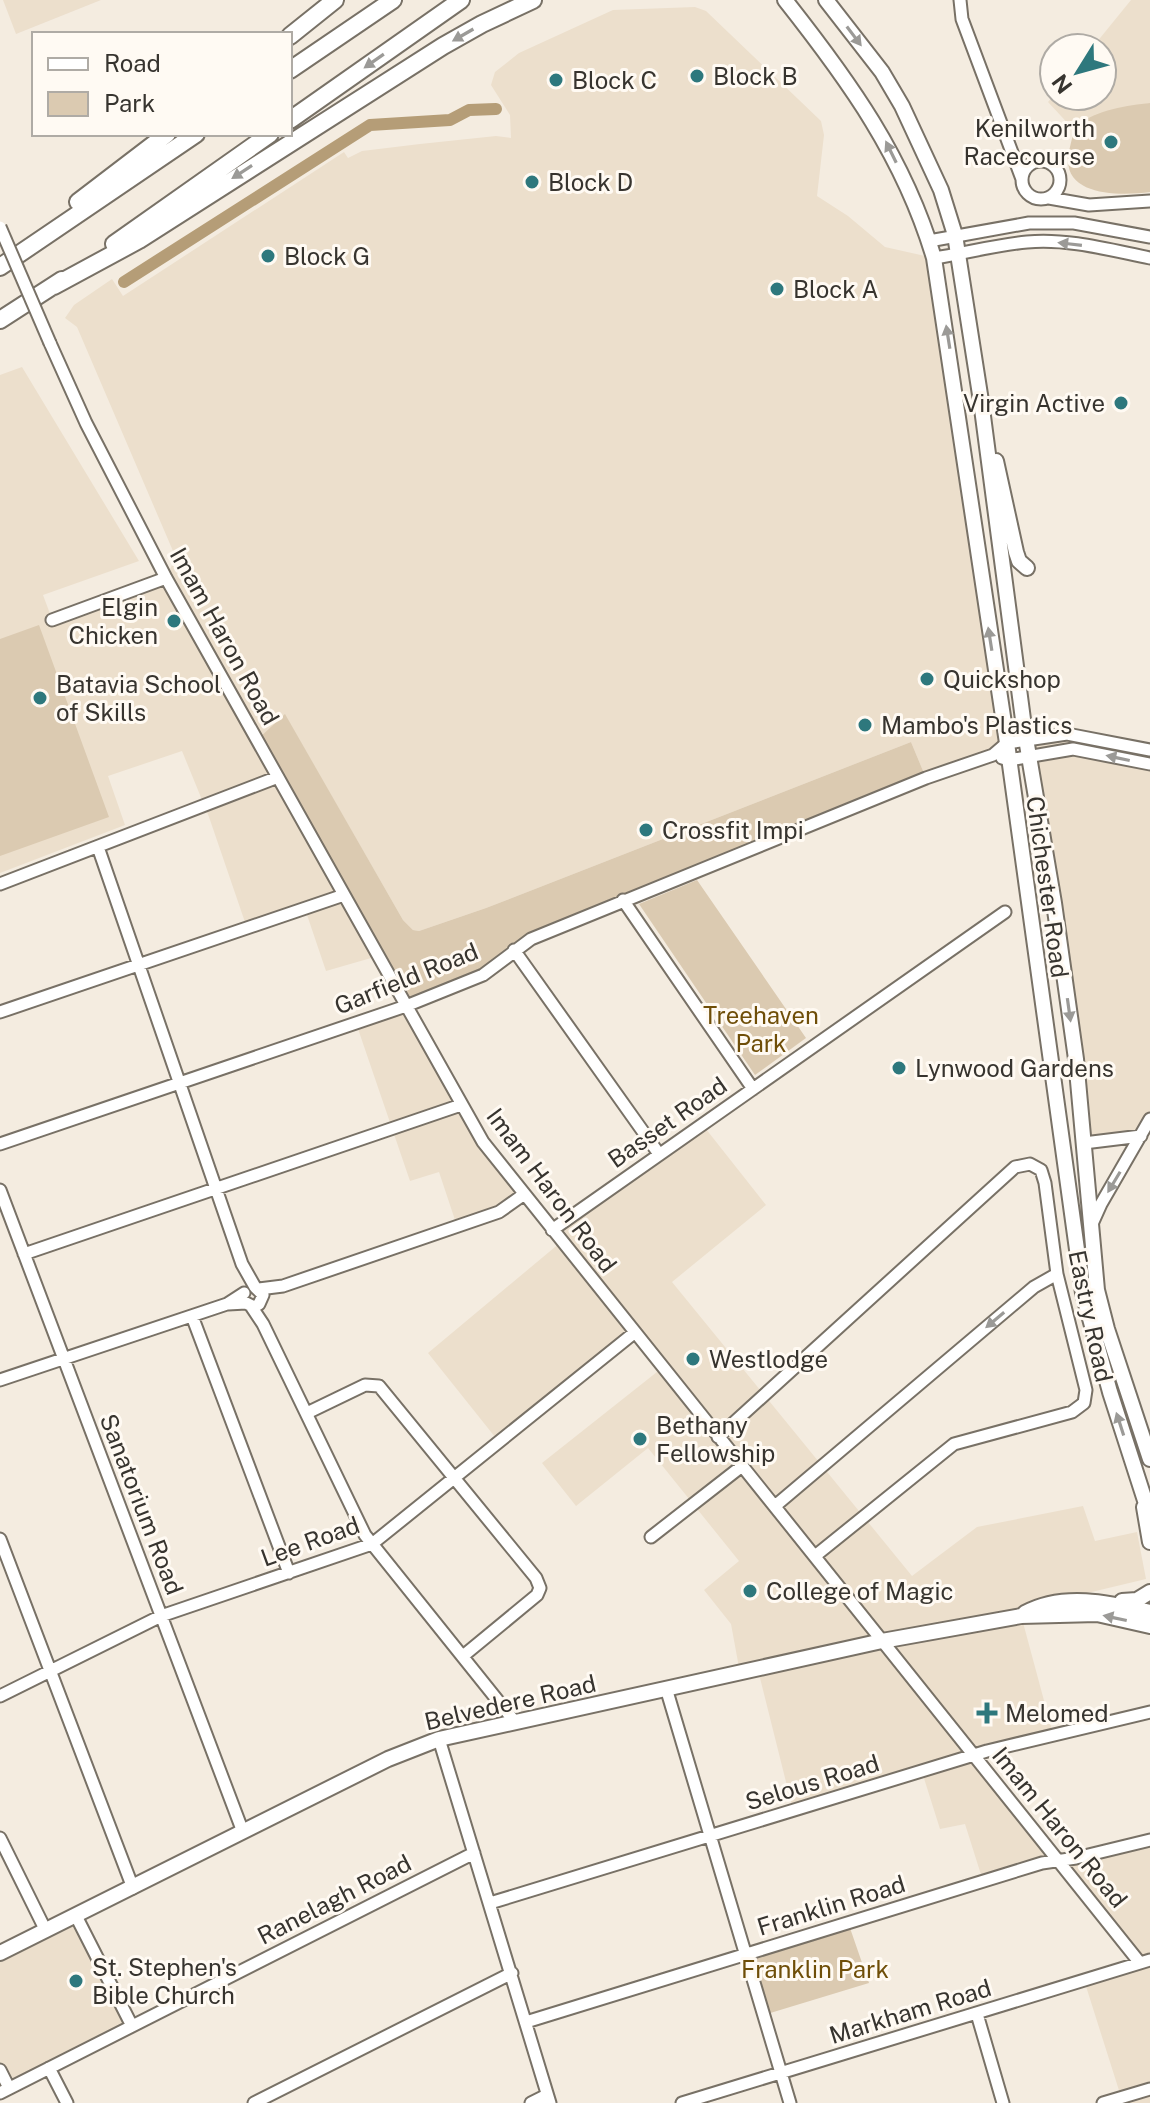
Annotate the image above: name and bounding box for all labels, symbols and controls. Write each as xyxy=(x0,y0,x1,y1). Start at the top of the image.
one-way arrow xyxy=(846,26,862,46)
one-way arrow xyxy=(452,27,474,41)
legend xyxy=(32,32,292,136)
north arrow xyxy=(1038,32,1118,112)
text: Road xyxy=(104,49,161,77)
one-way arrow xyxy=(363,53,384,68)
place label: Block B xyxy=(713,62,798,90)
place label: Block C xyxy=(572,66,657,94)
marker: Block B xyxy=(688,67,706,85)
text: N xyxy=(1046,69,1078,99)
marker: Block C xyxy=(547,71,565,89)
text: Park xyxy=(104,89,155,117)
place label: Kenilworth Racecourse xyxy=(964,114,1095,170)
marker: Kenilworth Racecourse xyxy=(1102,133,1120,151)
one-way arrow xyxy=(884,140,898,163)
one-way arrow xyxy=(232,165,253,180)
place label: Block D xyxy=(548,168,633,196)
marker: Block D xyxy=(523,173,541,191)
one-way arrow xyxy=(1057,237,1082,250)
place label: Block G xyxy=(284,242,370,270)
marker: Block G xyxy=(259,247,277,265)
place label: Block A xyxy=(793,275,879,303)
marker: Block A xyxy=(768,280,786,298)
one-way arrow xyxy=(941,324,953,349)
place label: Virgin Active xyxy=(963,389,1105,417)
marker: Virgin Active xyxy=(1112,394,1130,412)
street label: Imam Haron Road xyxy=(165,543,285,729)
place label: Elgin Chicken xyxy=(68,593,158,649)
marker: Elgin Chicken xyxy=(165,612,183,630)
one-way arrow xyxy=(984,626,996,651)
place label: Quickshop xyxy=(943,665,1061,693)
place label: Batavia School of Skills xyxy=(56,670,221,726)
marker: Quickshop xyxy=(918,670,936,688)
marker: Batavia School of Skills xyxy=(31,689,49,707)
place label: Mambo's Plastics xyxy=(881,711,1072,739)
marker: Mambo's Plastics xyxy=(856,716,874,734)
one-way arrow xyxy=(1105,751,1130,764)
street label: Chichester Road xyxy=(1021,794,1075,980)
place label: Crossfit Impi xyxy=(662,816,804,844)
marker: Crossfit Impi xyxy=(637,821,655,839)
street label: Garfield Road xyxy=(330,936,482,1020)
one-way arrow xyxy=(1063,998,1076,1023)
park label: Treehaven Park xyxy=(703,1001,819,1057)
place label: Lynwood Gardens xyxy=(915,1054,1114,1082)
marker: Lynwood Gardens xyxy=(890,1059,908,1077)
street label: Basset Road xyxy=(602,1071,732,1173)
street label: Imam Haron Road xyxy=(481,1102,623,1278)
one-way arrow xyxy=(1108,1171,1122,1193)
street label: Eastry Road xyxy=(1063,1247,1119,1385)
one-way arrow xyxy=(985,1311,1005,1328)
place label: Westlodge xyxy=(709,1345,828,1373)
marker: Westlodge xyxy=(684,1350,702,1368)
street label: Sanatorium Road xyxy=(95,1410,189,1598)
place label: Bethany Fellowship xyxy=(656,1411,775,1467)
one-way arrow xyxy=(1113,1411,1126,1435)
marker: Bethany Fellowship xyxy=(631,1430,649,1448)
street label: Lee Road xyxy=(257,1510,363,1572)
place label: College of Magic xyxy=(766,1577,953,1605)
marker: College of Magic xyxy=(741,1582,759,1600)
one-way arrow xyxy=(1103,1611,1128,1624)
street label: Belvedere Road xyxy=(421,1669,599,1735)
place label: Melomed xyxy=(1005,1699,1109,1727)
marker: Melomed xyxy=(976,1702,998,1724)
street label: Imam Haron Road xyxy=(987,1741,1133,1913)
street label: Selous Road xyxy=(742,1748,882,1816)
street label: Ranelagh Road xyxy=(253,1848,415,1950)
street label: Franklin Road xyxy=(753,1869,909,1941)
place label: St. Stephen's Bible Church xyxy=(92,1953,237,2009)
park label: Franklin Park xyxy=(741,1955,889,1983)
marker: St. Stephen's Bible Church xyxy=(67,1972,85,1990)
street label: Markham Road xyxy=(826,1973,994,2049)

